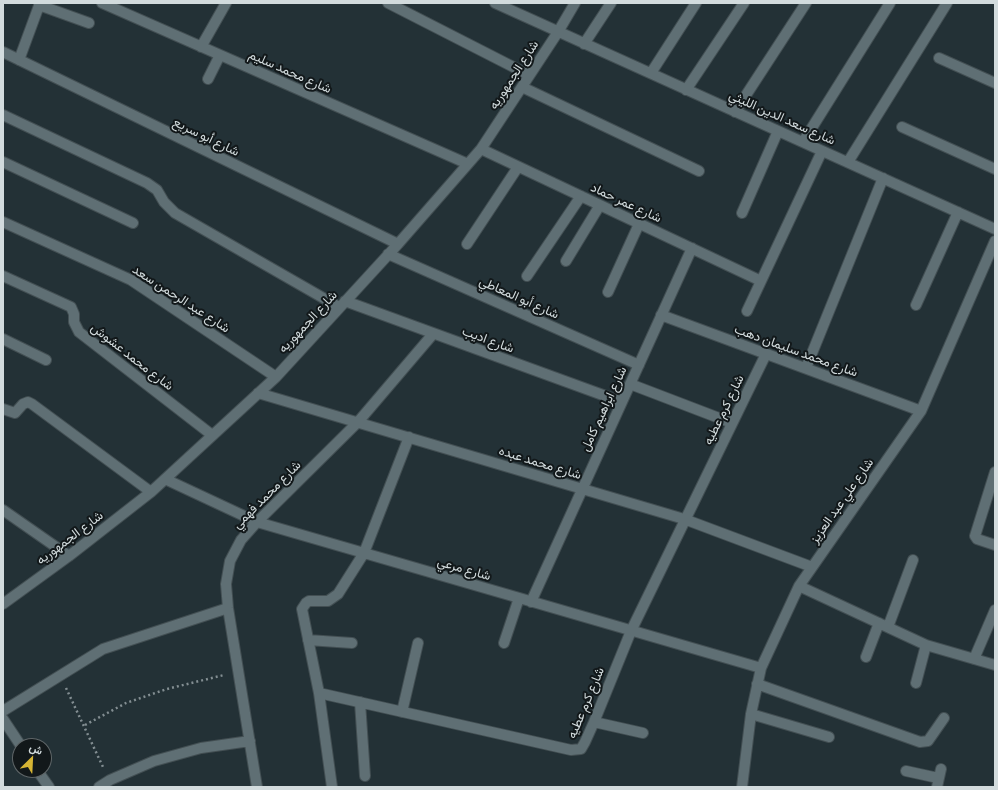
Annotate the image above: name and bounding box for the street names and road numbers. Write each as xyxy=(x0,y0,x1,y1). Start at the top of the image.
street label: شارع الجمهوريه xyxy=(486,37,542,113)
street label: شارع محمد سليم xyxy=(246,47,334,97)
street label: شارع سعد الدين الليثي xyxy=(726,88,838,148)
street label: شارع أبو سريع xyxy=(170,114,242,160)
street label: شارع عمر حماد xyxy=(588,180,664,226)
street label: شارع عبد الرحمن سعد xyxy=(129,262,233,336)
street label: شارع أبو المعاطي xyxy=(477,273,561,323)
street label: شارع الجمهوريه xyxy=(275,288,341,356)
street label: شارع محمد عشوش xyxy=(88,320,176,394)
street label: شارع محمد سليمان دهب xyxy=(732,321,860,381)
street label: شارع اديب xyxy=(460,323,516,357)
street label: شارع ابراهيم كامل xyxy=(577,364,631,454)
street label: شارع كرم عطيه xyxy=(700,372,748,448)
street label: شارع محمد عبده xyxy=(497,443,583,483)
street label: شارع علي عبد العزيز xyxy=(807,455,877,547)
street label: شارع محمد فهمي xyxy=(230,458,304,532)
street label: شارع الجمهوريه xyxy=(34,508,106,568)
street label: شارع مرعي xyxy=(435,554,493,584)
street label: شارع كرم عطيه xyxy=(564,665,608,741)

